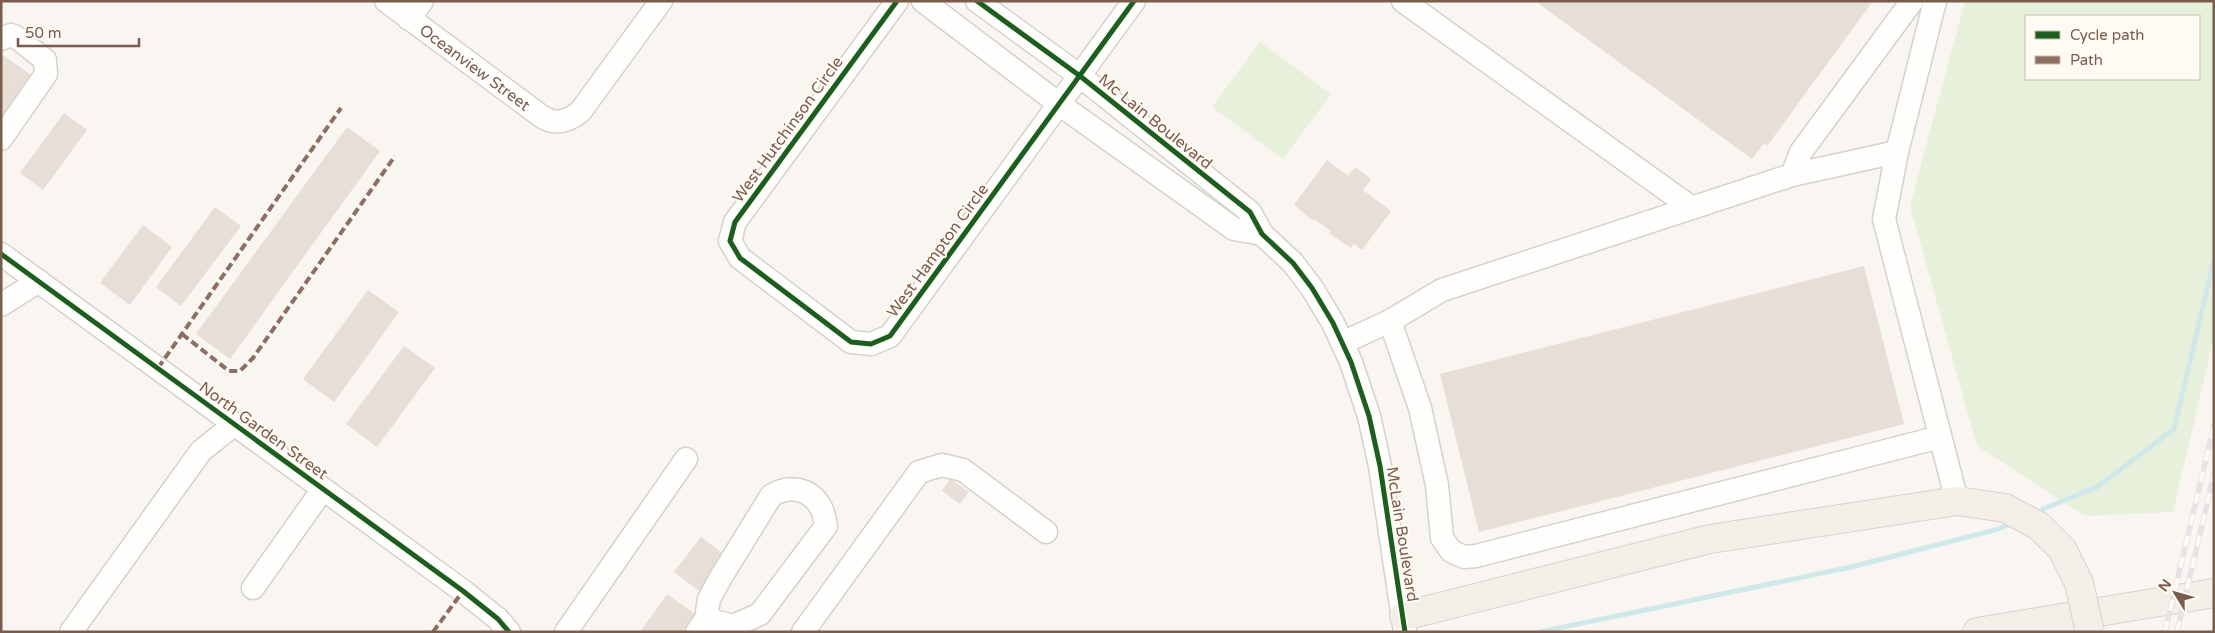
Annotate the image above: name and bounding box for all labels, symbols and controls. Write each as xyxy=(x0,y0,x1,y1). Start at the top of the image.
scale bar xyxy=(18,15,139,47)
legend xyxy=(2025,15,2200,80)
street label: Oceanview Street xyxy=(415,20,534,116)
text: 50 m xyxy=(25,24,62,42)
text: Cycle path xyxy=(2070,26,2144,44)
text: Path xyxy=(2070,51,2103,69)
street label: West Hutchinson Circle xyxy=(728,53,848,207)
street label: Mc Lain Boulevard xyxy=(1094,70,1216,174)
street label: West Hampton Circle xyxy=(883,180,993,321)
street label: North Garden Street xyxy=(195,377,332,484)
street label: McLain Boulevard xyxy=(1381,465,1423,603)
north arrow xyxy=(2150,568,2200,618)
text: N xyxy=(2155,576,2175,595)

